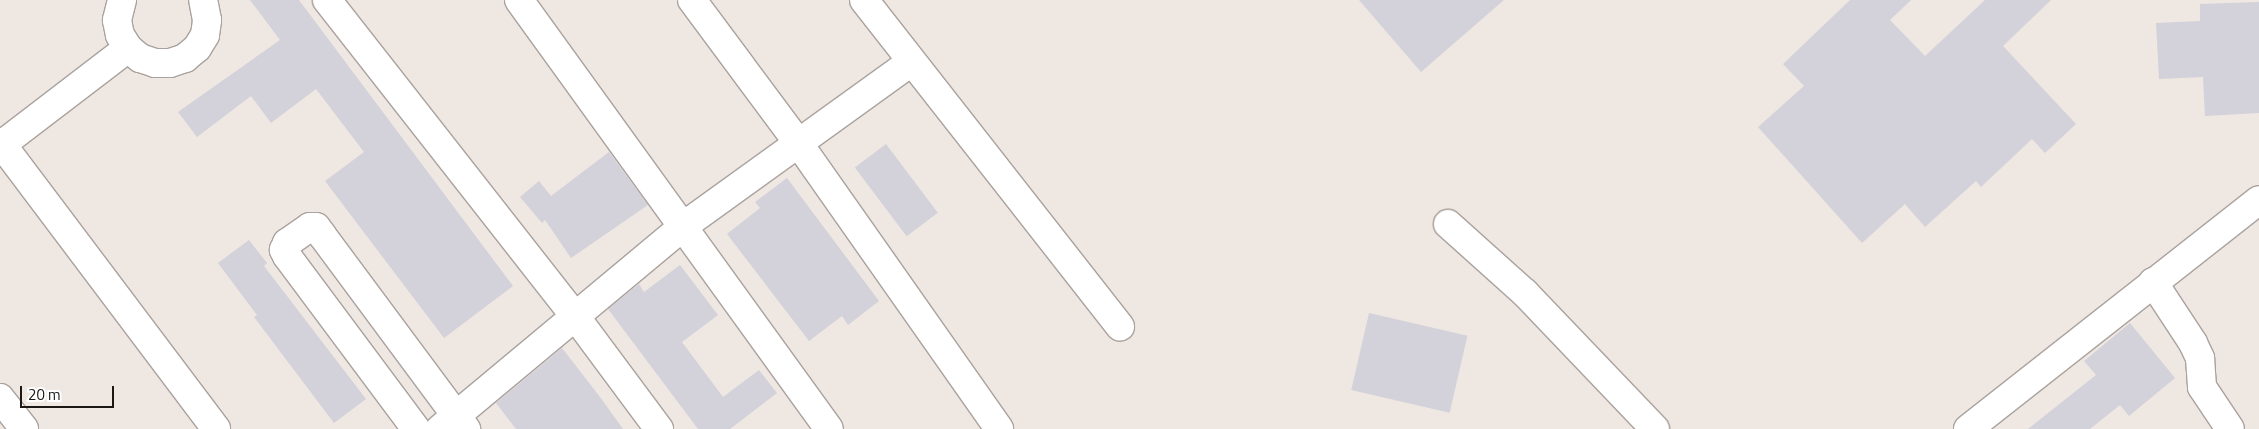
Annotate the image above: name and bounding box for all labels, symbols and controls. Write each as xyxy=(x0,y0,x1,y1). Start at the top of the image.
scale bar xyxy=(22,376,116,408)
text: 20 m xyxy=(28,383,61,406)

